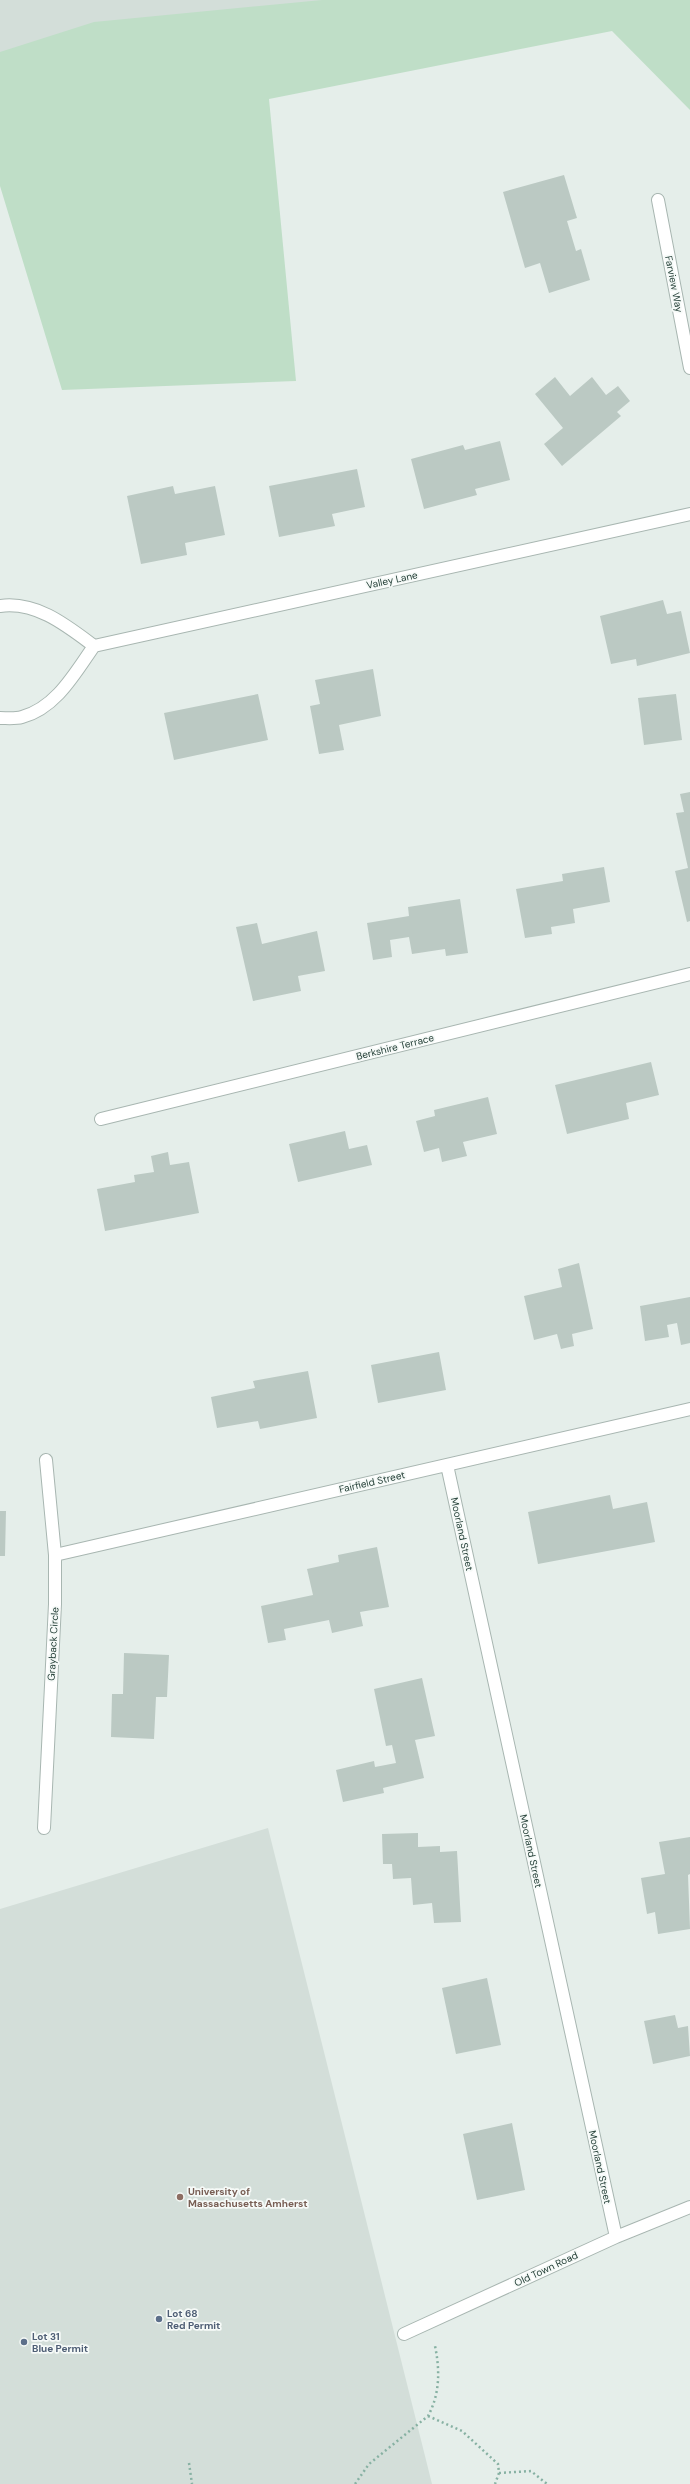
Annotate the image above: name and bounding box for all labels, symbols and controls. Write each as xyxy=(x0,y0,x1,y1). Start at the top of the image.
street label: Farview Way xyxy=(662,254,686,314)
street label: Valley Lane xyxy=(365,568,419,592)
street label: Berkshire Terrace xyxy=(355,1031,436,1063)
street label: Fairfield Street xyxy=(338,1468,406,1496)
street label: Moorland Street xyxy=(448,1496,476,1572)
street label: Grayback Circle xyxy=(45,1606,61,1681)
street label: Moorland Street xyxy=(517,1813,545,1889)
street label: Moorland Street xyxy=(586,2129,614,2205)
place label: University of Massachusetts Amherst xyxy=(188,2185,308,2210)
marker: University of Massachusetts Amherst xyxy=(175,2192,185,2202)
street label: Old Town Road xyxy=(512,2249,580,2289)
place label: Lot 68 Red Permit xyxy=(167,2307,220,2332)
marker: Lot 68 Red Permit xyxy=(154,2314,164,2324)
place label: Lot 31 Blue Permit xyxy=(32,2330,88,2355)
marker: Lot 31 Blue Permit xyxy=(19,2337,29,2347)

